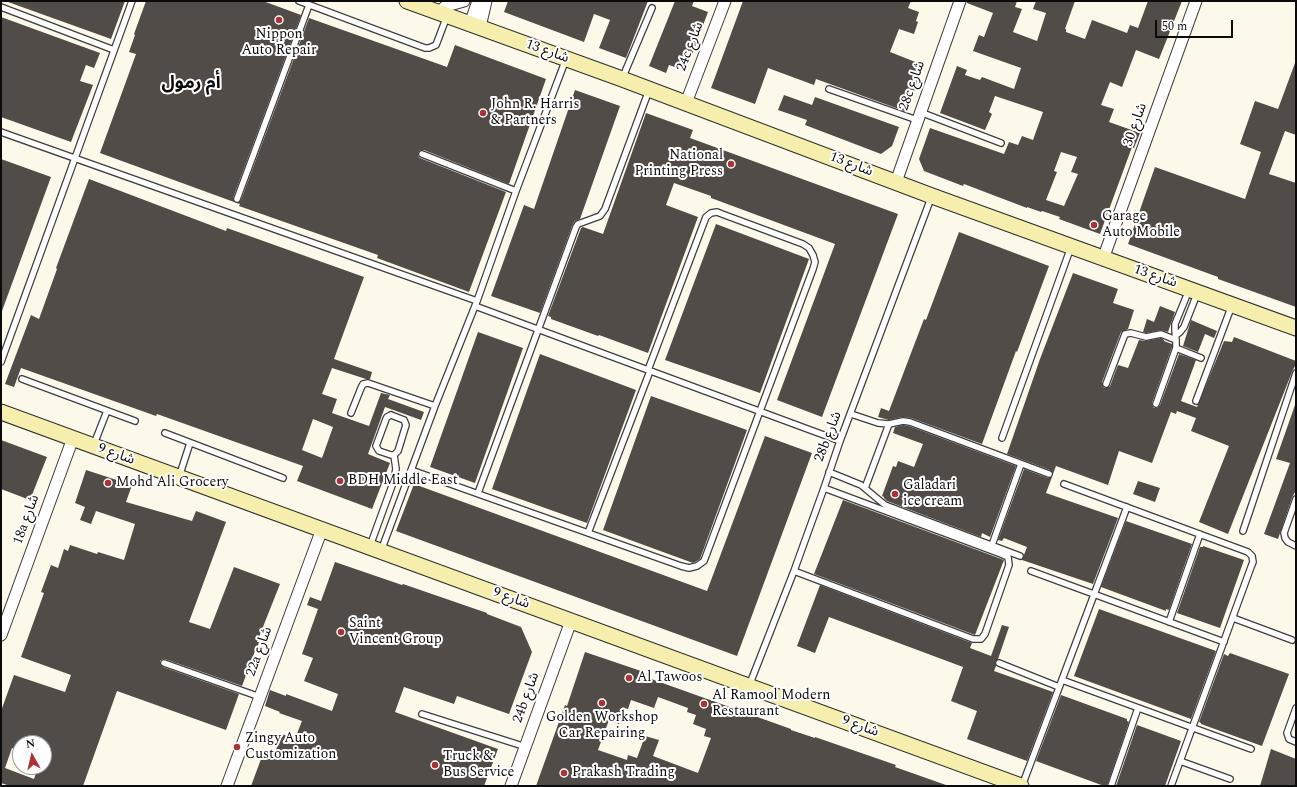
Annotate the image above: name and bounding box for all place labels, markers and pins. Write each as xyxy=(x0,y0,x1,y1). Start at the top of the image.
marker: Nippon Auto Repair xyxy=(274,15,284,25)
place label: Nippon Auto Repair xyxy=(242,27,316,60)
place label: John R. Harris & Partners xyxy=(491,97,580,130)
marker: John R. Harris & Partners xyxy=(478,108,488,118)
place label: National Printing Press xyxy=(634,148,723,180)
marker: National Printing Press xyxy=(726,159,736,169)
place label: Garage Auto Mobile xyxy=(1102,209,1180,242)
marker: Garage Auto Mobile xyxy=(1089,220,1099,230)
place label: BDH Middle East xyxy=(348,473,458,489)
place label: Mohd Ali Grocery xyxy=(116,475,229,491)
marker: BDH Middle East xyxy=(335,476,345,486)
marker: Mohd Ali Grocery xyxy=(103,478,113,488)
place label: Galadari ice cream xyxy=(903,478,962,510)
marker: Galadari ice cream xyxy=(890,489,900,499)
place label: Saint Vincent Group xyxy=(349,616,442,648)
marker: Saint Vincent Group xyxy=(336,627,346,637)
place label: Al Tawoos xyxy=(637,670,702,686)
marker: Al Tawoos xyxy=(624,673,634,683)
place label: Al Ramool Modern Restaurant xyxy=(712,688,830,720)
marker: Golden Workshop Car Repairing xyxy=(597,698,607,708)
marker: Al Ramool Modern Restaurant xyxy=(699,699,709,709)
place label: Golden Workshop Car Repairing xyxy=(546,710,658,742)
place label: Zingy Auto Customization xyxy=(245,731,336,764)
marker: Zingy Auto Customization xyxy=(232,742,242,752)
place label: Truck & Bus Service xyxy=(443,749,514,782)
marker: Truck & Bus Service xyxy=(430,760,440,770)
place label: Prakash Trading xyxy=(572,765,675,781)
marker: Prakash Trading xyxy=(559,768,569,778)

